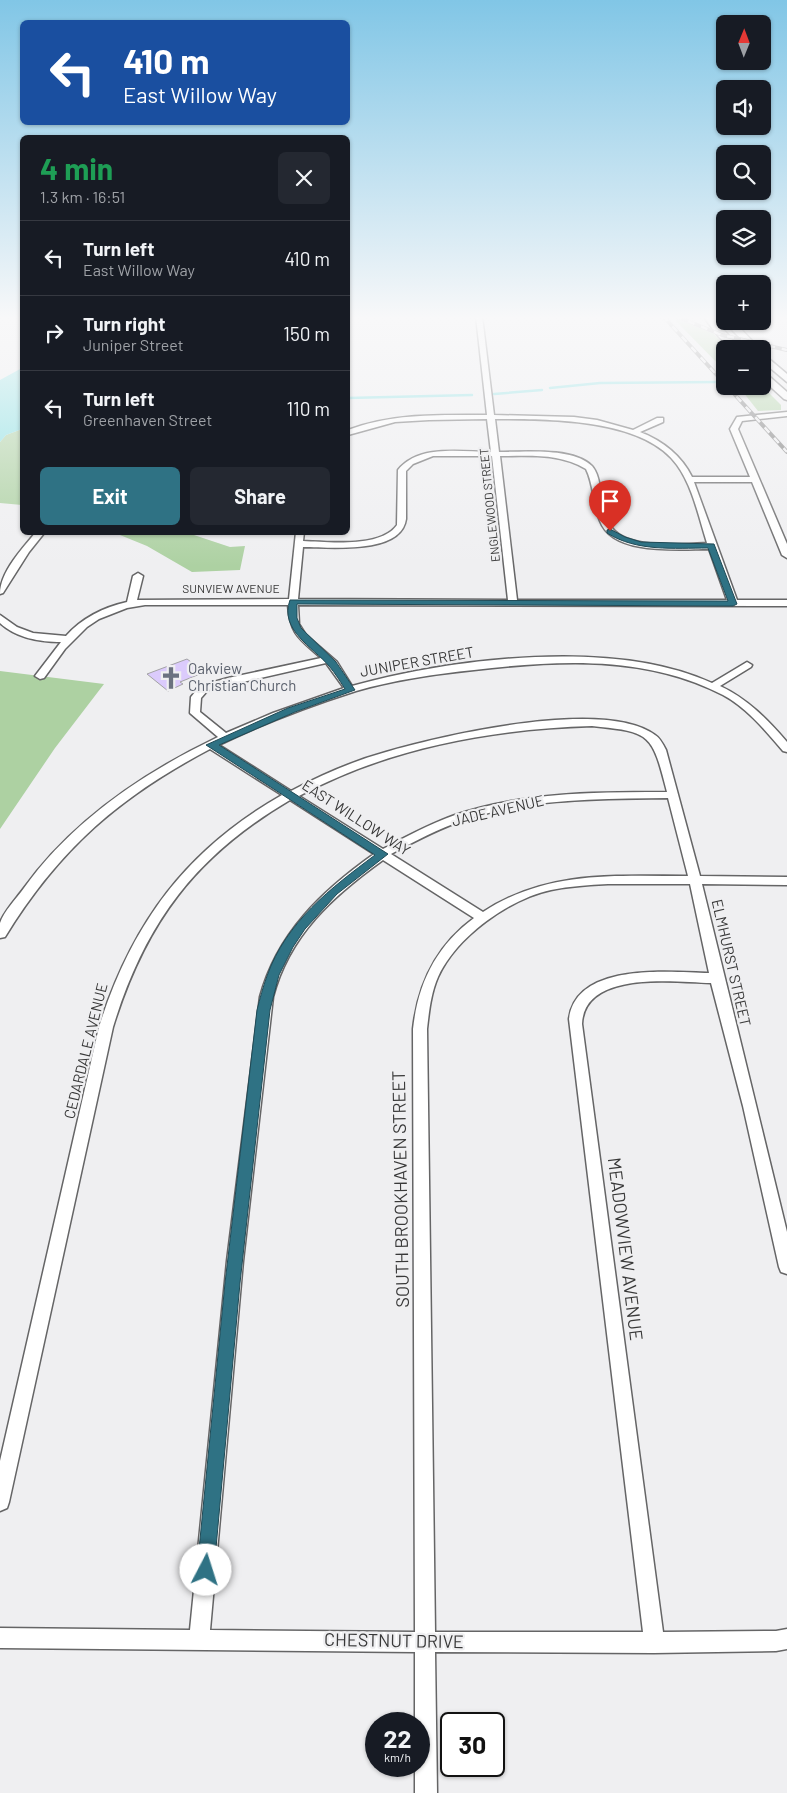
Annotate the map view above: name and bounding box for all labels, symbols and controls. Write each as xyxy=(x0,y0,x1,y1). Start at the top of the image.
north arrow xyxy=(716,15,771,70)
map controls xyxy=(716,15,771,395)
text: 410 m xyxy=(123,39,209,81)
icon: left xyxy=(40,40,105,105)
button: sound xyxy=(716,80,771,135)
text: East Willow Way xyxy=(123,81,277,107)
button: search xyxy=(716,145,771,200)
text: 4 min xyxy=(40,150,113,186)
button: close xyxy=(278,152,330,204)
text: 1.3 km · 16:51 xyxy=(40,187,125,206)
button: layers xyxy=(716,210,771,265)
text: Turn left xyxy=(83,237,154,260)
icon: left xyxy=(40,244,68,272)
text: 410 m xyxy=(284,247,330,270)
text: East Willow Way xyxy=(83,260,195,279)
button: + xyxy=(716,275,771,330)
text: Turn right xyxy=(83,312,165,335)
icon: right xyxy=(40,319,68,347)
text: 150 m xyxy=(283,322,330,345)
text: Juniper Street xyxy=(83,335,183,354)
button: − xyxy=(716,340,771,395)
text: Turn left xyxy=(83,387,154,410)
icon: left xyxy=(40,394,68,422)
text: 110 m xyxy=(286,397,330,420)
text: Greenhaven Street xyxy=(83,410,212,429)
street label: ENGLEWOOD STREET xyxy=(476,447,502,563)
button: Exit xyxy=(40,467,180,525)
button: Share xyxy=(190,467,330,525)
pin xyxy=(589,480,631,531)
icon: arrive xyxy=(596,487,624,515)
street label: SUNVIEW AVENUE xyxy=(182,581,280,595)
street label: JUNIPER STREET xyxy=(358,642,475,680)
place label: Oakview Christian Church xyxy=(188,659,296,694)
church icon: Oakview Christian Church xyxy=(158,665,184,691)
street label: EAST WILLOW WAY xyxy=(299,775,414,859)
street label: JADE AVENUE xyxy=(450,791,546,829)
street label: ELMHURST STREET xyxy=(709,897,755,1028)
street label: CEDARDALE AVENUE xyxy=(59,981,111,1120)
street label: SOUTH BROOKHAVEN STREET xyxy=(387,1070,413,1308)
street label: MEADOWVIEW AVENUE xyxy=(604,1156,648,1342)
position arrow xyxy=(179,1543,231,1595)
street label: CHESTNUT DRIVE xyxy=(324,1628,464,1652)
speed limit sign: 30 xyxy=(440,1712,505,1777)
text: 22 xyxy=(383,1723,412,1753)
text: km/h xyxy=(384,1750,411,1764)

